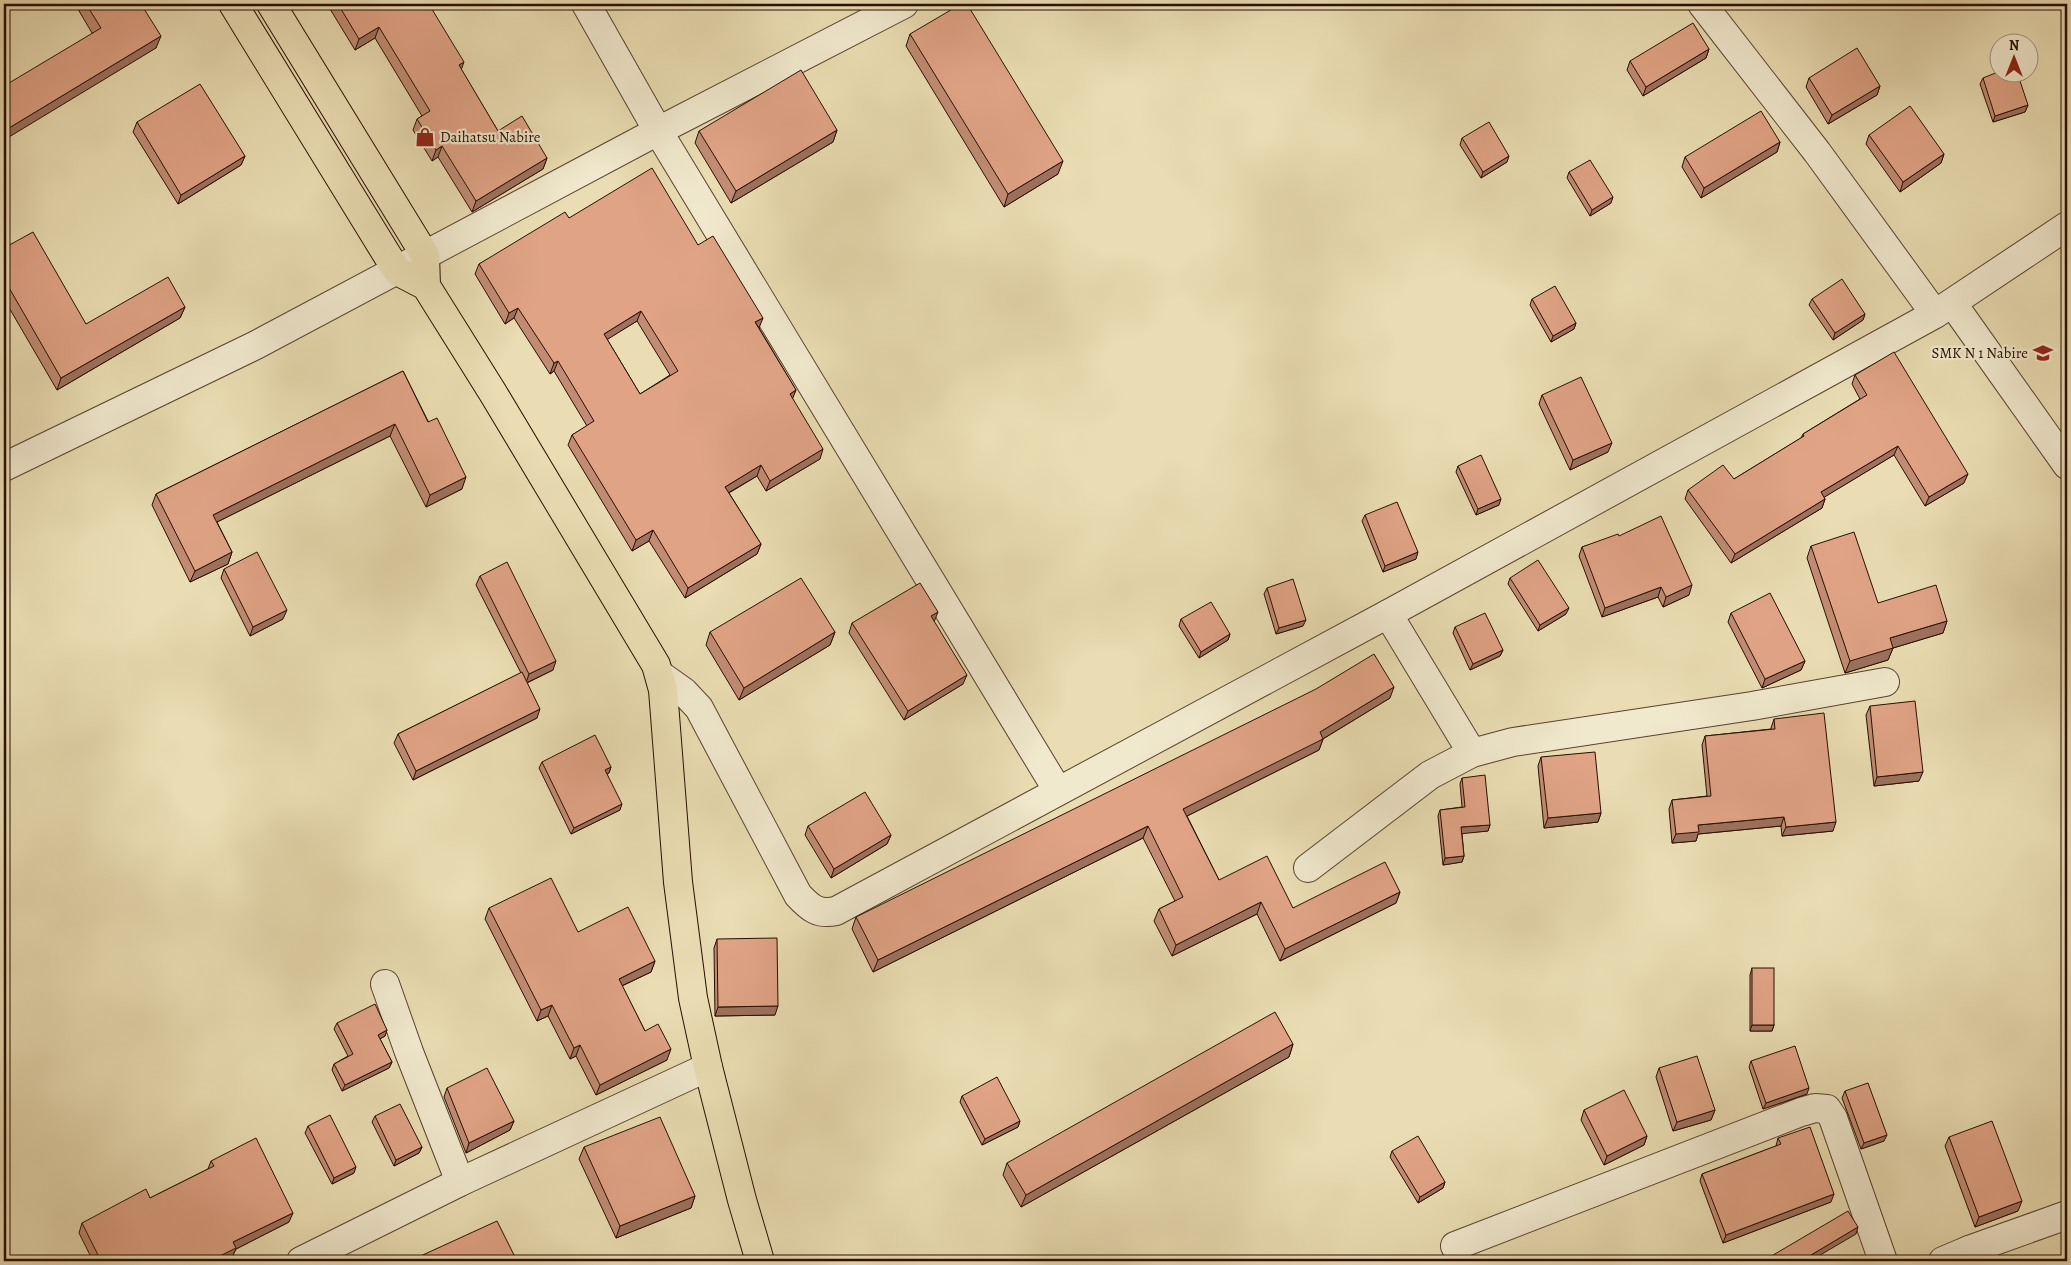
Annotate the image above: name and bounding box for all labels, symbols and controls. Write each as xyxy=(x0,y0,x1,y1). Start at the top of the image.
north arrow xyxy=(1988,32,2038,82)
text: N xyxy=(2009,36,2019,55)
shop icon: Daihatsu Nabire xyxy=(414,126,436,148)
place label: Daihatsu Nabire xyxy=(440,127,541,147)
school or university icon: SMK N 1 Nabire xyxy=(2032,342,2054,364)
place label: SMK N 1 Nabire xyxy=(1931,343,2028,363)

